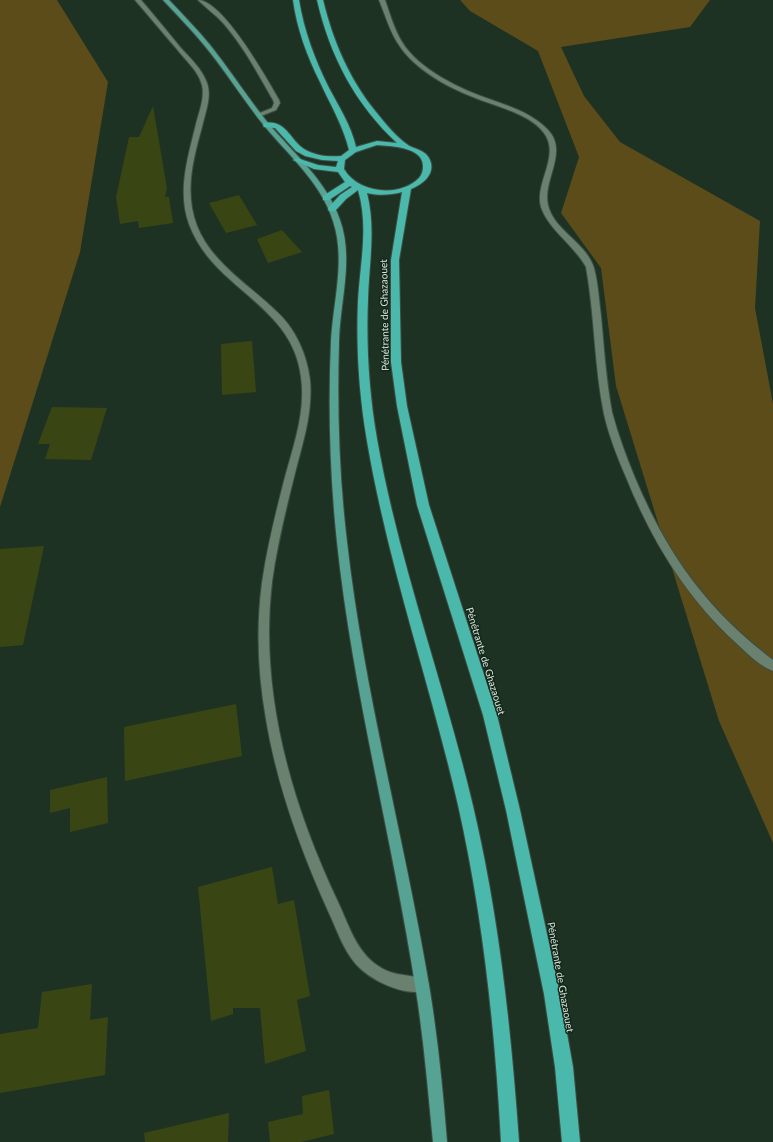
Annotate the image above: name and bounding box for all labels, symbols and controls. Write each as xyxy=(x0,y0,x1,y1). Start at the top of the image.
street label: Pénétrante de Ghazaouet xyxy=(377,259,391,371)
street label: Pénétrante de Ghazaouet xyxy=(464,606,508,717)
street label: Pénétrante de Ghazaouet xyxy=(545,921,577,1033)

